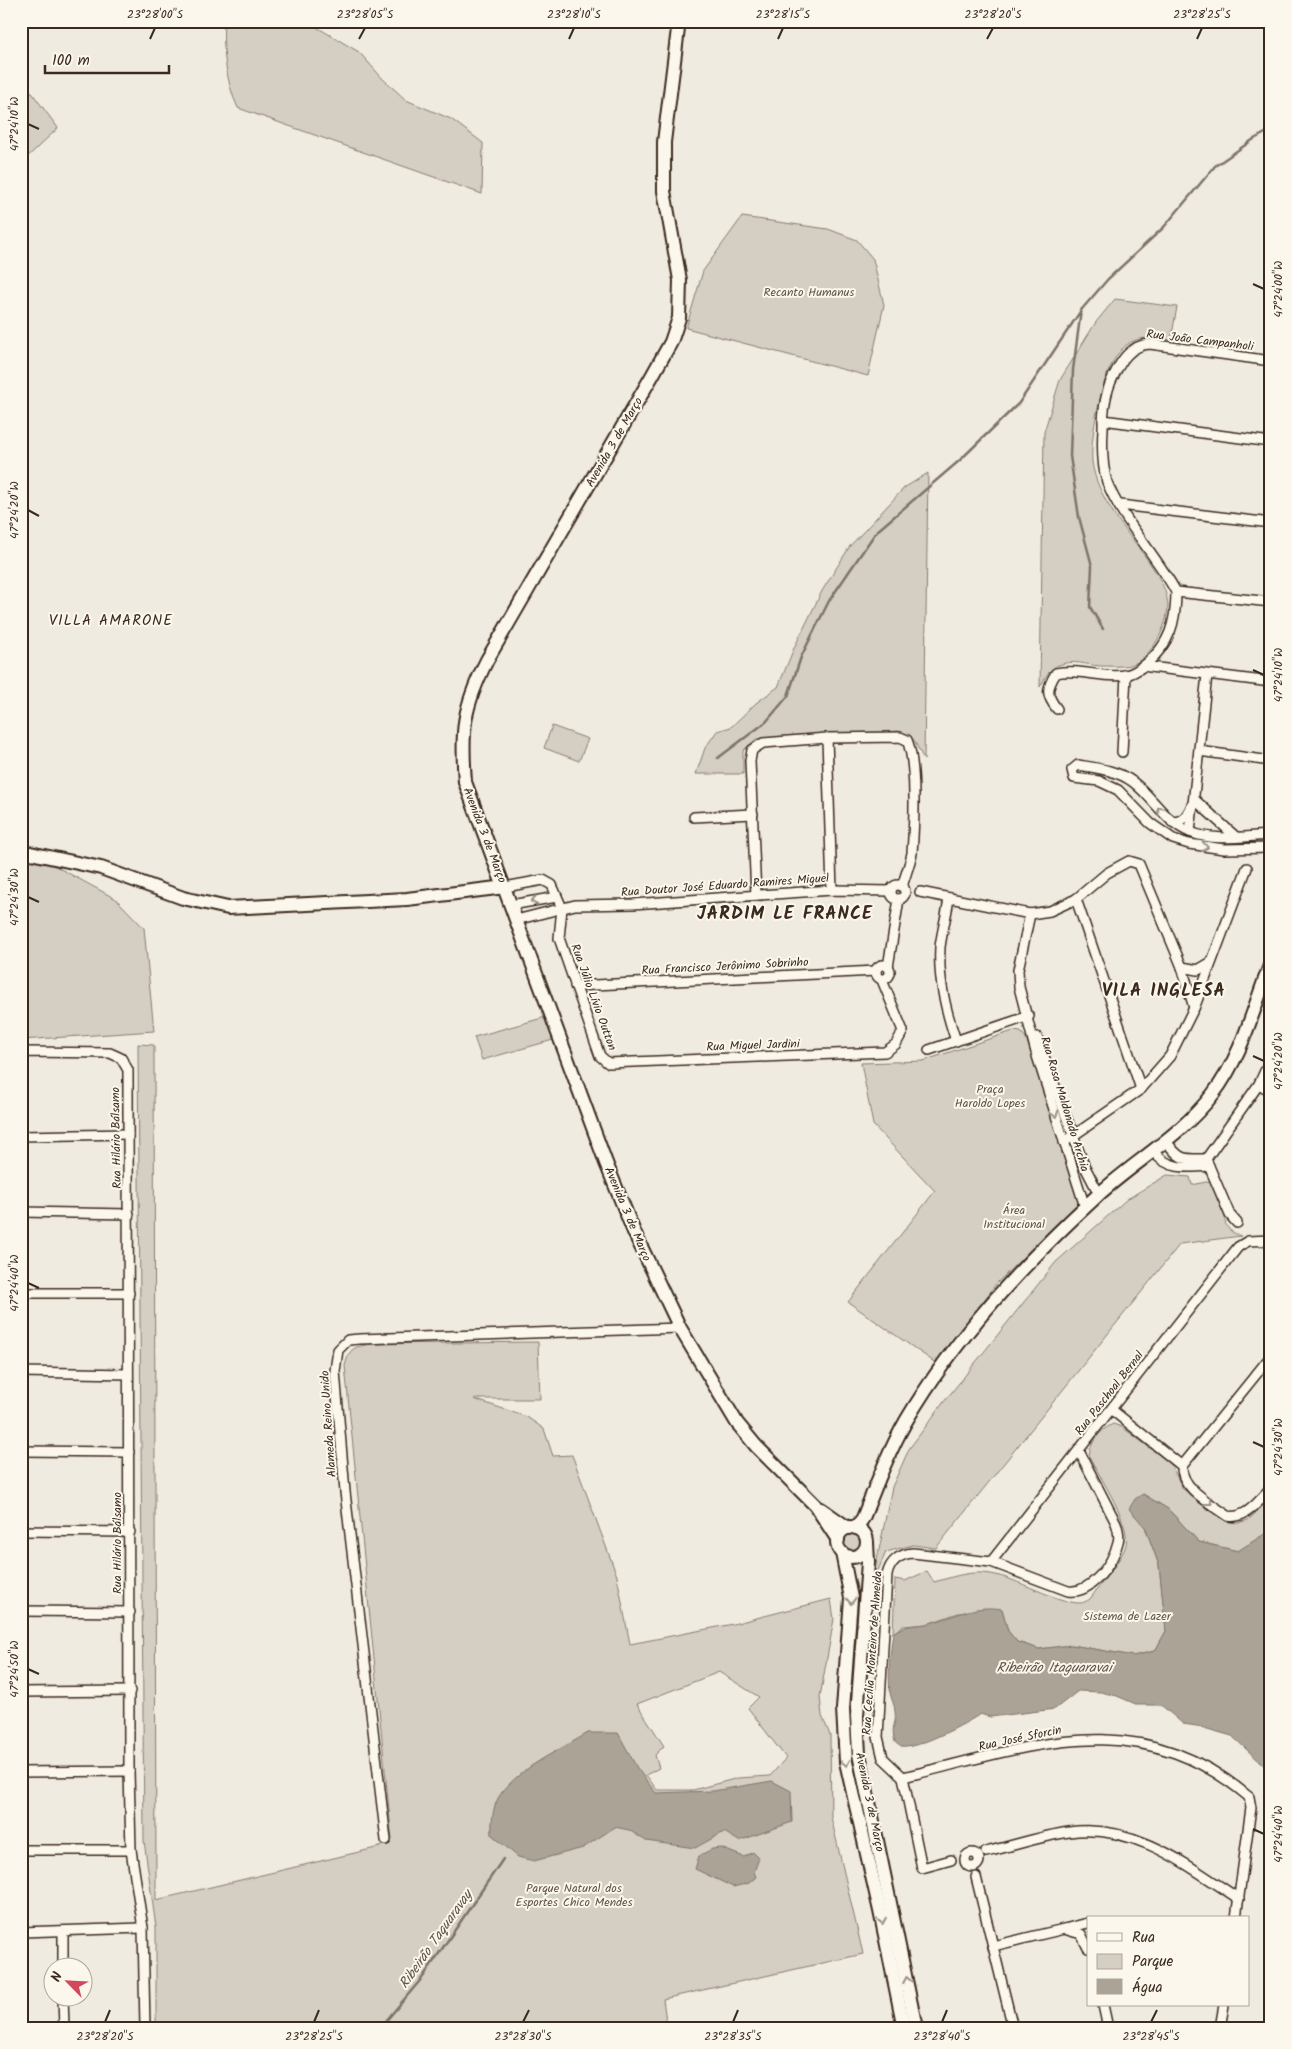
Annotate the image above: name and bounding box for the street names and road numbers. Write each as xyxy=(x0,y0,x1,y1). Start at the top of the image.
street label: Rua João Campanholi xyxy=(1145,324,1256,357)
street label: Avenida 3 de Março xyxy=(581,394,648,491)
street label: Avenida 3 de Março xyxy=(458,785,512,886)
street label: Rua Doutor José Eduardo Ramires Miguel xyxy=(620,869,830,902)
street label: Rua Júlio Lívio Outton xyxy=(565,941,622,1053)
street label: Rua Francisco Jerônimo Sobrinho xyxy=(641,953,809,980)
street label: Rua Miguel Jardini xyxy=(706,1034,801,1057)
street label: Rua Rosa Maldonado Archia xyxy=(1035,1034,1094,1174)
street label: Rua Hilário Bálsamo xyxy=(106,1087,127,1189)
street label: Avenida 3 de Março xyxy=(599,1164,656,1264)
street label: Rua Paschoal Bernal xyxy=(1070,1347,1149,1440)
street label: Alameda Reino Unido xyxy=(315,1370,342,1478)
street label: Rua Hilário Bálsamo xyxy=(108,1492,127,1594)
street label: Rua Cecília Monteiro de Almeida xyxy=(857,1570,888,1736)
street label: Rua José Sforcin xyxy=(977,1720,1063,1757)
street label: Avenida 3 de Março xyxy=(850,1751,889,1854)

